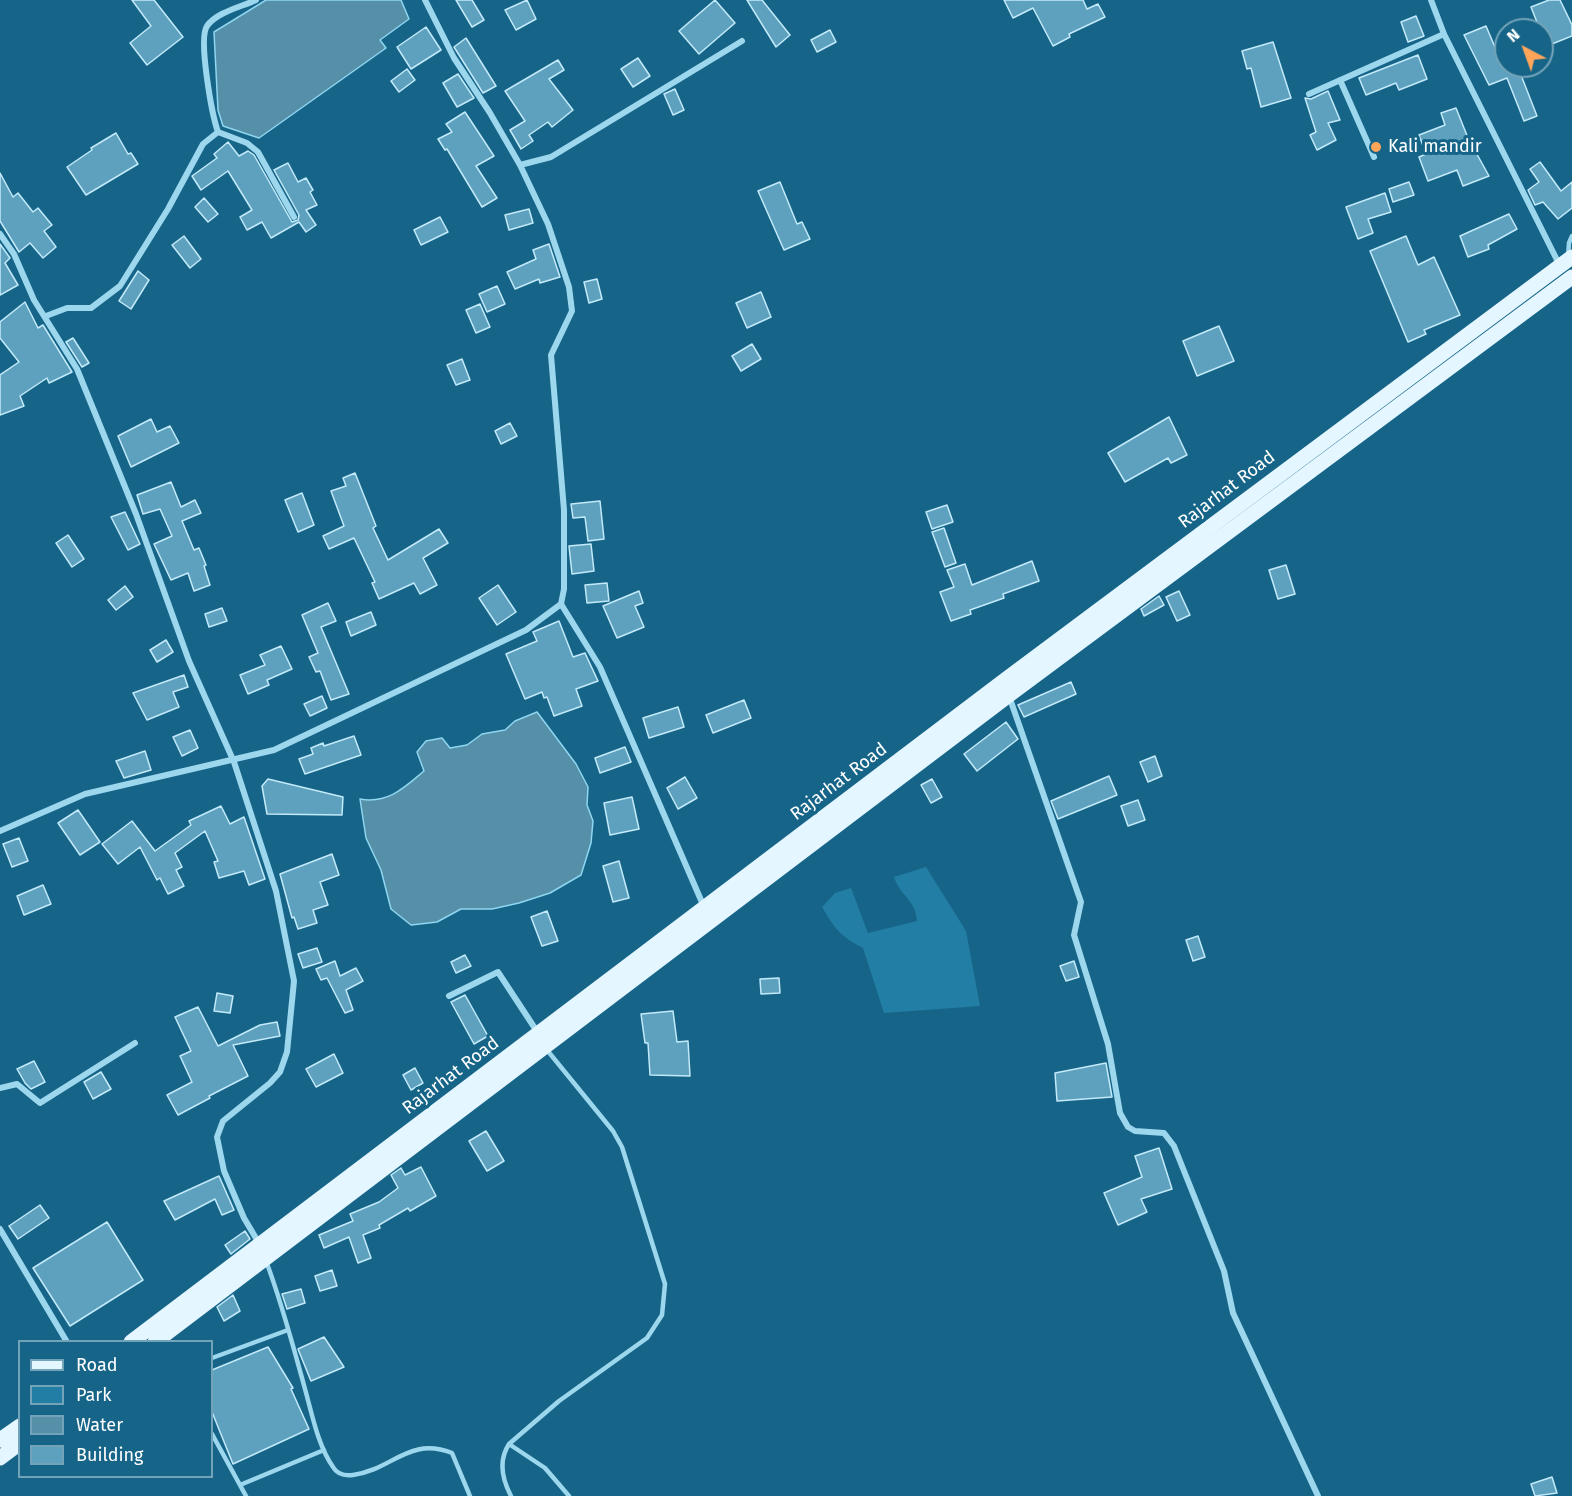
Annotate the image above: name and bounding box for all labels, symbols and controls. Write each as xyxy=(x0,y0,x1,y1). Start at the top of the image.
north arrow xyxy=(1494,18,1554,78)
text: N xyxy=(1503,25,1523,46)
place label: Kali mandir xyxy=(1388,136,1482,158)
marker: Kali mandir xyxy=(1369,140,1383,154)
street label: Rajarhat Road xyxy=(1174,447,1280,533)
street label: Rajarhat Road xyxy=(786,739,892,825)
street label: Rajarhat Road xyxy=(398,1033,504,1119)
legend xyxy=(18,1340,213,1478)
text: Road xyxy=(76,1354,118,1376)
text: Park xyxy=(76,1384,111,1406)
text: Water xyxy=(76,1414,123,1436)
text: Building xyxy=(76,1444,143,1466)

